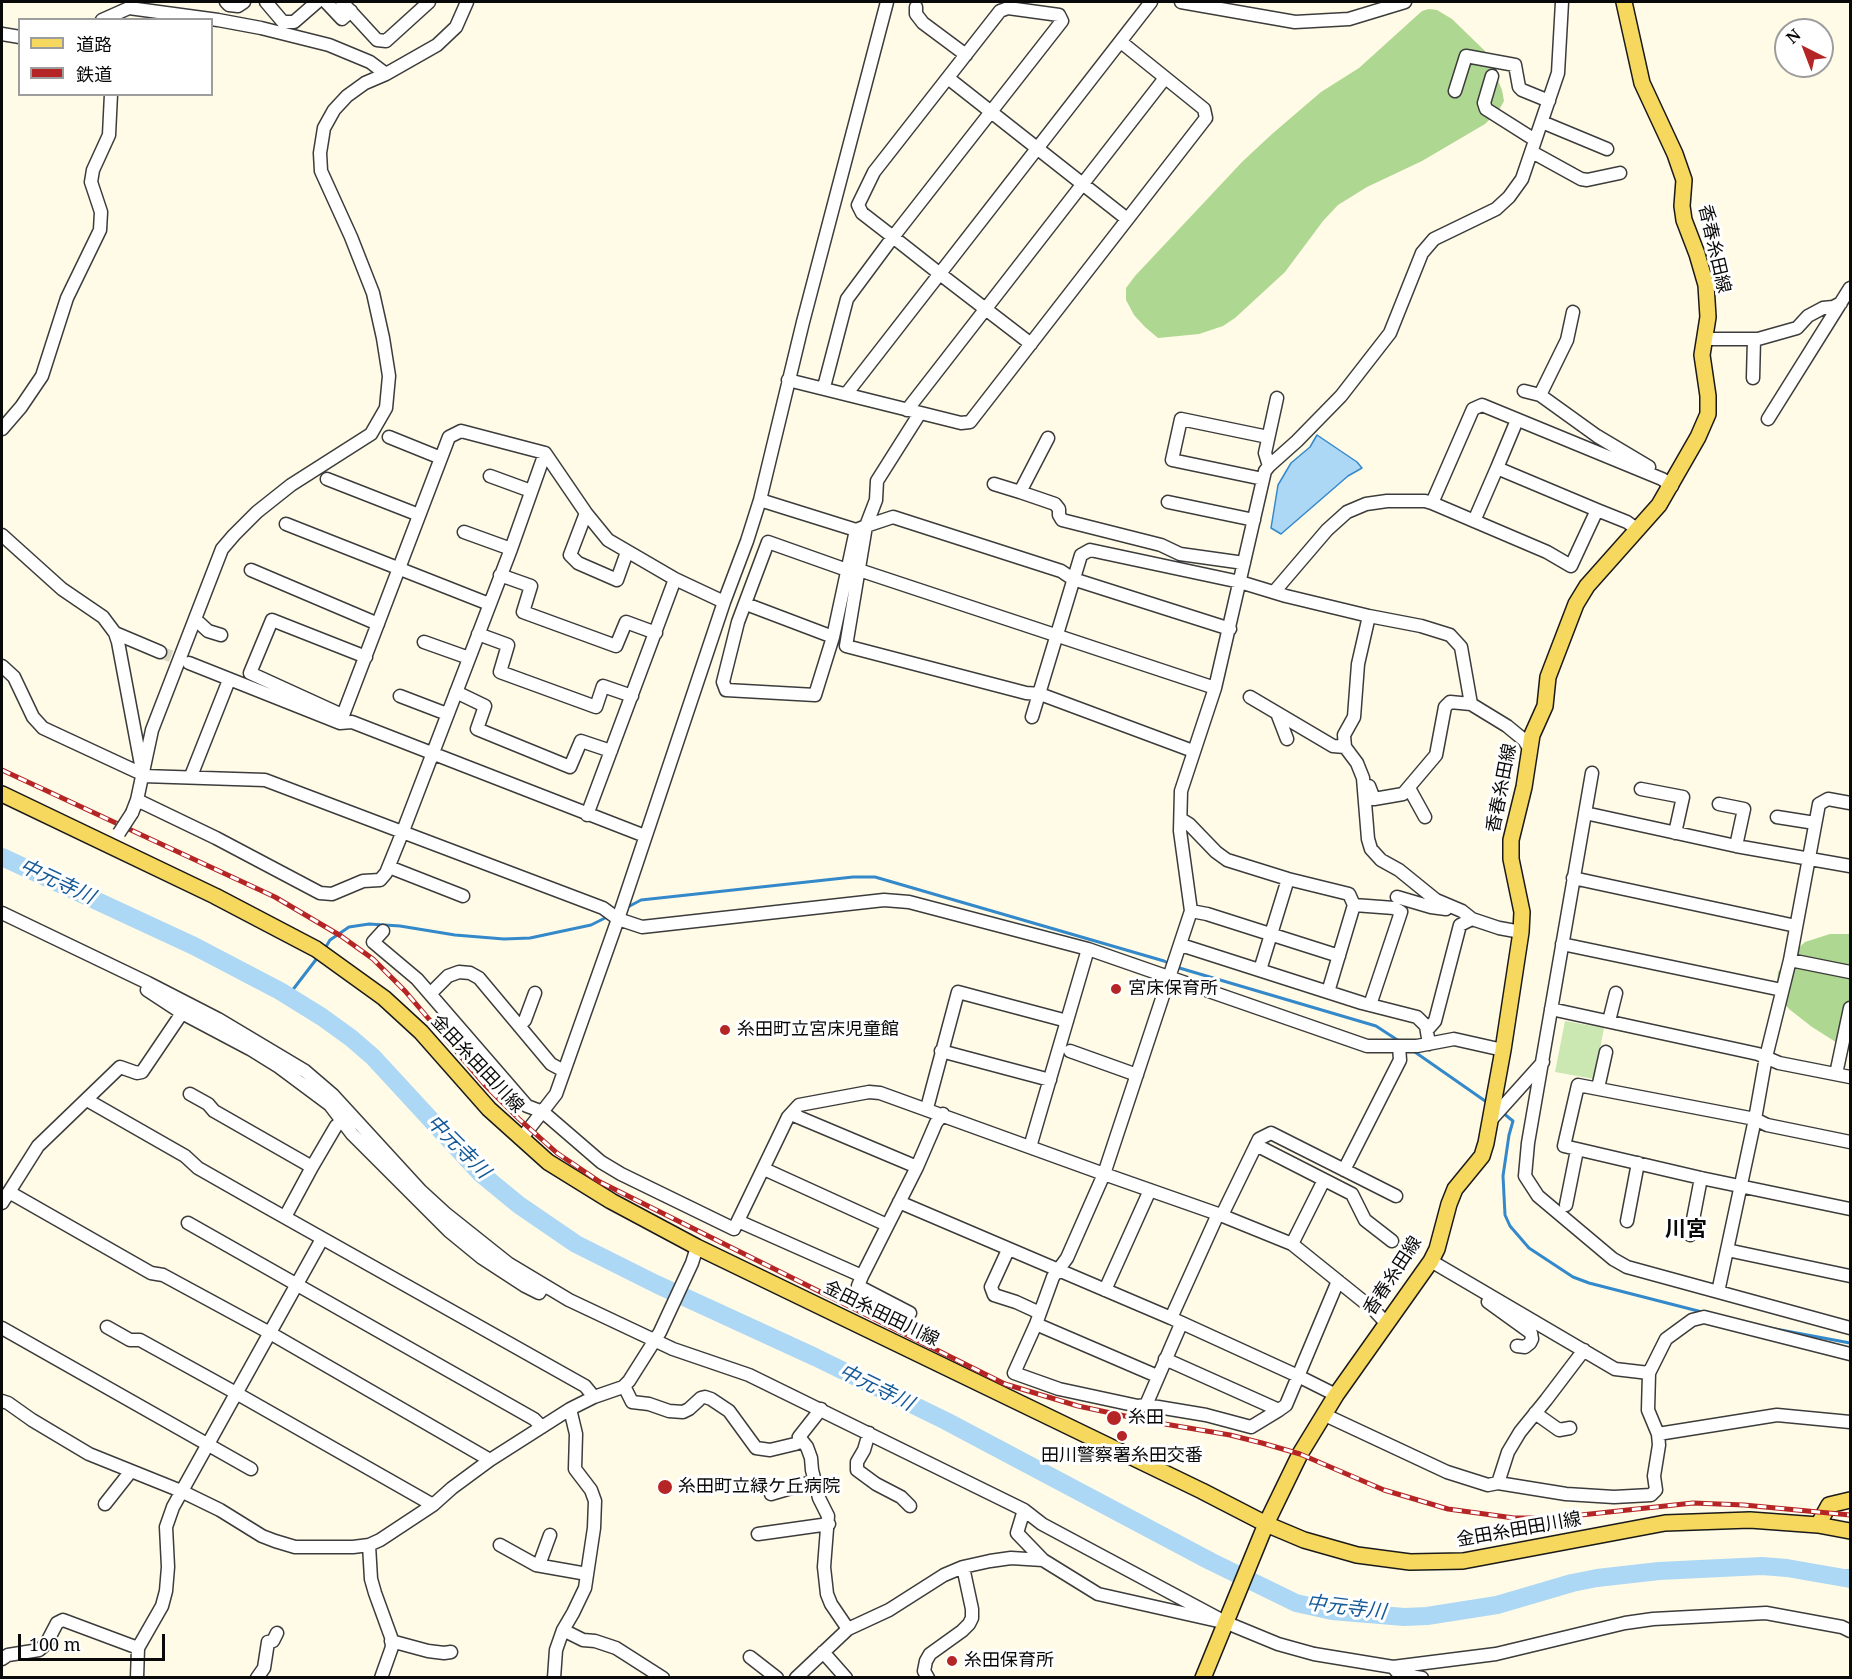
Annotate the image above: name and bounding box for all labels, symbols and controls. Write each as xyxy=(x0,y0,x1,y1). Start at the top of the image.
legend xyxy=(18,18,213,96)
north arrow xyxy=(1774,18,1834,78)
text: N xyxy=(1781,24,1805,49)
text: 道路 xyxy=(76,32,112,56)
text: 鉄道 xyxy=(76,62,112,86)
street label: 香春糸田線 xyxy=(1693,203,1735,295)
street label: 香春糸田線 xyxy=(1483,742,1521,834)
water label: 中元寺川 xyxy=(16,854,98,910)
place label: 宮床保育所 xyxy=(1128,978,1218,1000)
marker: 宮床保育所 xyxy=(1109,982,1123,996)
street label: 金田糸田田川線 xyxy=(426,1011,528,1117)
place label: 糸田町立宮床児童館 xyxy=(737,1019,899,1041)
marker: 糸田町立宮床児童館 xyxy=(718,1023,732,1037)
water label: 中元寺川 xyxy=(421,1110,495,1184)
district label: 川宮 xyxy=(1665,1217,1707,1243)
street label: 香春糸田線 xyxy=(1359,1232,1427,1320)
street label: 金田糸田田川線 xyxy=(820,1277,942,1351)
water label: 中元寺川 xyxy=(835,1360,917,1416)
place label: 糸田 xyxy=(1128,1407,1164,1429)
marker: 糸田 xyxy=(1105,1409,1123,1427)
marker: 田川警察署糸田交番 xyxy=(1115,1429,1129,1443)
place label: 田川警察署糸田交番 xyxy=(1041,1445,1203,1467)
place label: 糸田町立緑ケ丘病院 xyxy=(678,1476,840,1498)
marker: 糸田町立緑ケ丘病院 xyxy=(656,1478,674,1496)
street label: 金田糸田田川線 xyxy=(1455,1508,1583,1552)
water label: 中元寺川 xyxy=(1305,1591,1387,1625)
scale bar xyxy=(21,1622,168,1660)
text: 100 m xyxy=(29,1632,81,1656)
place label: 糸田保育所 xyxy=(964,1650,1054,1672)
marker: 糸田保育所 xyxy=(945,1654,959,1668)

